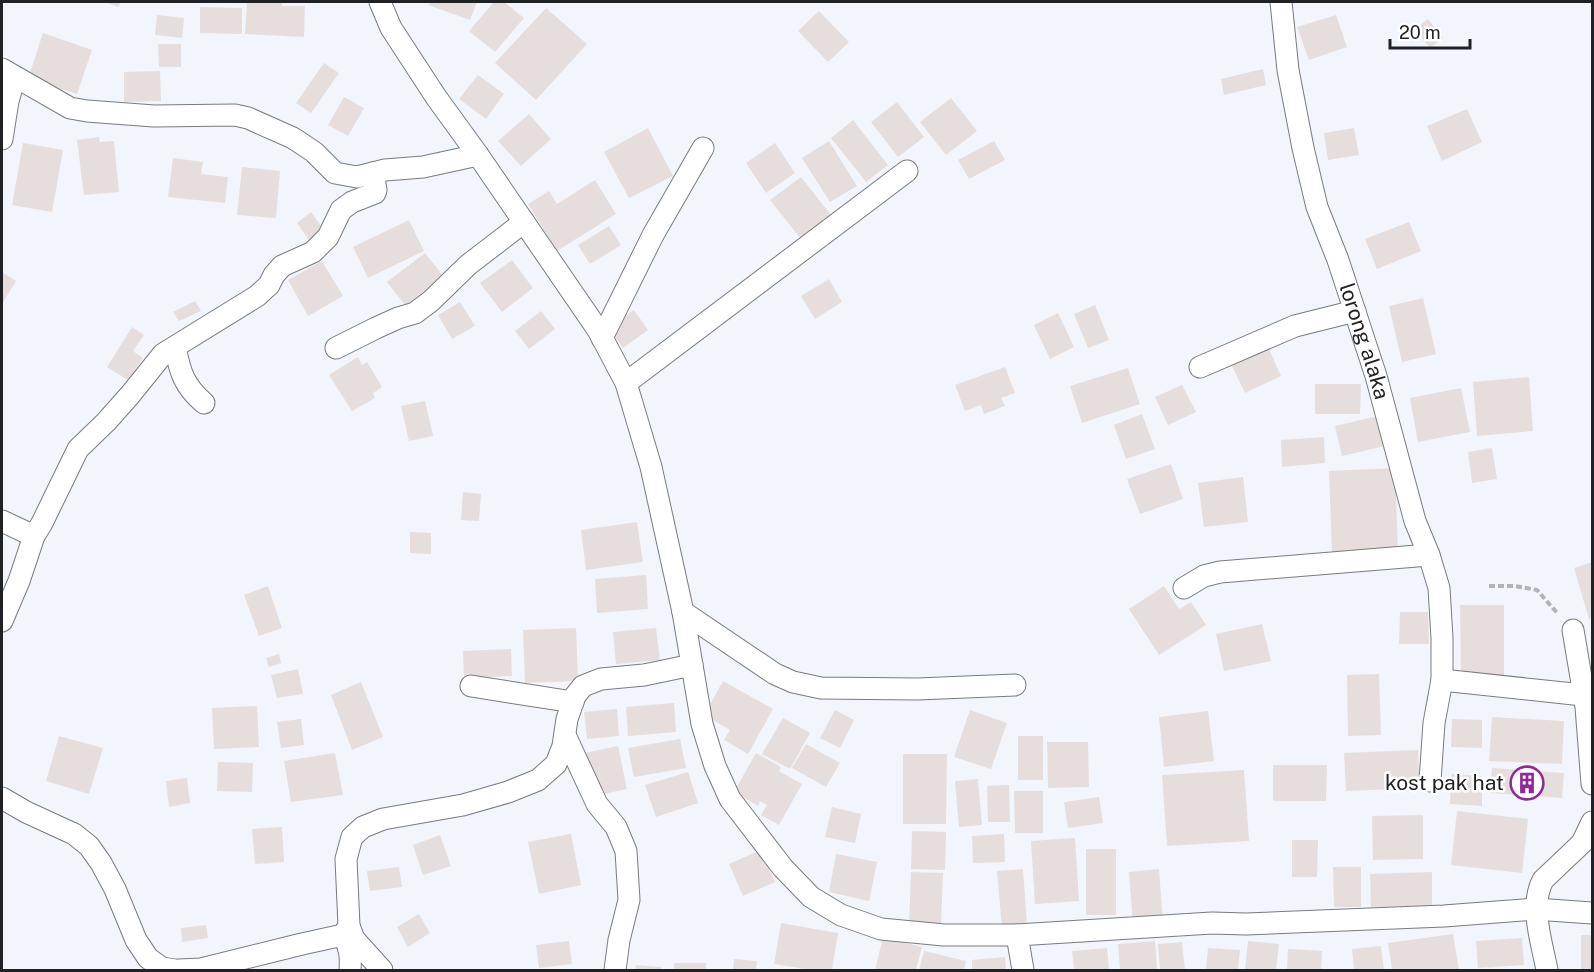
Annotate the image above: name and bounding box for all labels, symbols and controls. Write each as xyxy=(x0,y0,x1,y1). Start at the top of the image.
scale bar xyxy=(1390,12,1470,50)
text: 20 m xyxy=(1399,22,1441,43)
street label: lorong alaka xyxy=(1334,280,1395,402)
building icon: kost pak hat xyxy=(1509,765,1545,801)
place label: kost pak hat xyxy=(1385,770,1504,795)

